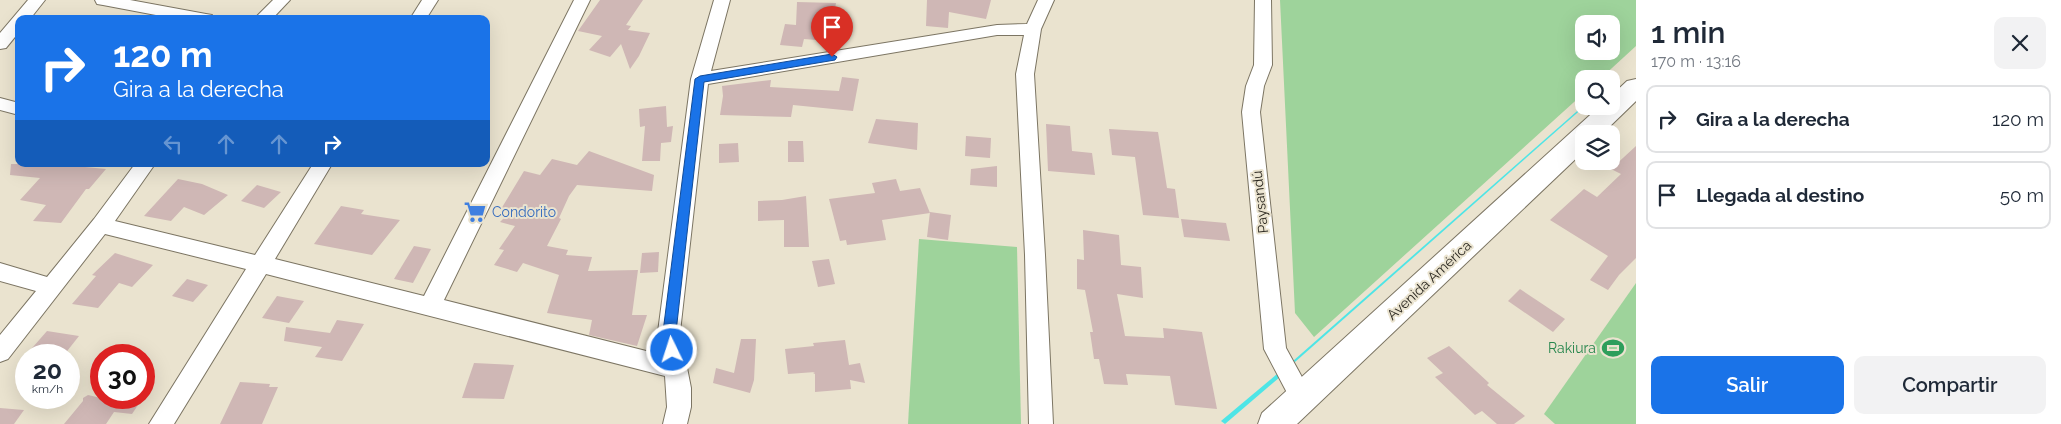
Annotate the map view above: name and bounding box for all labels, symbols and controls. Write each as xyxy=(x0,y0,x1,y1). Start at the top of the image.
pin xyxy=(811,6,853,57)
icon: arrive xyxy=(818,13,846,41)
map controls xyxy=(1575,15,1620,170)
button: sound xyxy=(1575,15,1620,60)
text: 1 min xyxy=(1651,15,1726,50)
button: close xyxy=(1994,17,2046,69)
text: 120 m xyxy=(113,34,213,75)
icon: right xyxy=(30,35,95,100)
text: 170 m · 13:16 xyxy=(1651,52,1741,71)
button: search xyxy=(1575,70,1620,115)
text: Gira a la derecha xyxy=(113,76,284,102)
icon: right xyxy=(1653,105,1681,133)
text: Gira a la derecha xyxy=(1696,108,1850,130)
text: 120 m xyxy=(1992,108,2044,130)
button: layers xyxy=(1575,125,1620,170)
icon: left xyxy=(159,130,187,158)
icon: ahead xyxy=(212,130,240,158)
icon: ahead xyxy=(265,130,293,158)
icon: right xyxy=(318,130,346,158)
street label: Paysandú xyxy=(1249,170,1271,234)
icon: arrive xyxy=(1653,181,1681,209)
text: Llegada al destino xyxy=(1696,184,1864,206)
text: 50 m xyxy=(2000,184,2044,206)
supermarket icon: Condorito xyxy=(462,199,488,225)
place label: Condorito xyxy=(492,204,556,220)
street label: Avenida América xyxy=(1384,237,1474,323)
position arrow xyxy=(645,323,697,375)
sports icon: Rakiura xyxy=(1600,335,1626,361)
place label: Rakiura xyxy=(1548,340,1596,356)
speed limit sign: 30 xyxy=(90,344,155,409)
text: 20 xyxy=(33,355,62,385)
button: Salir xyxy=(1651,356,1844,414)
button: Compartir xyxy=(1854,356,2046,414)
text: km/h xyxy=(32,382,63,396)

